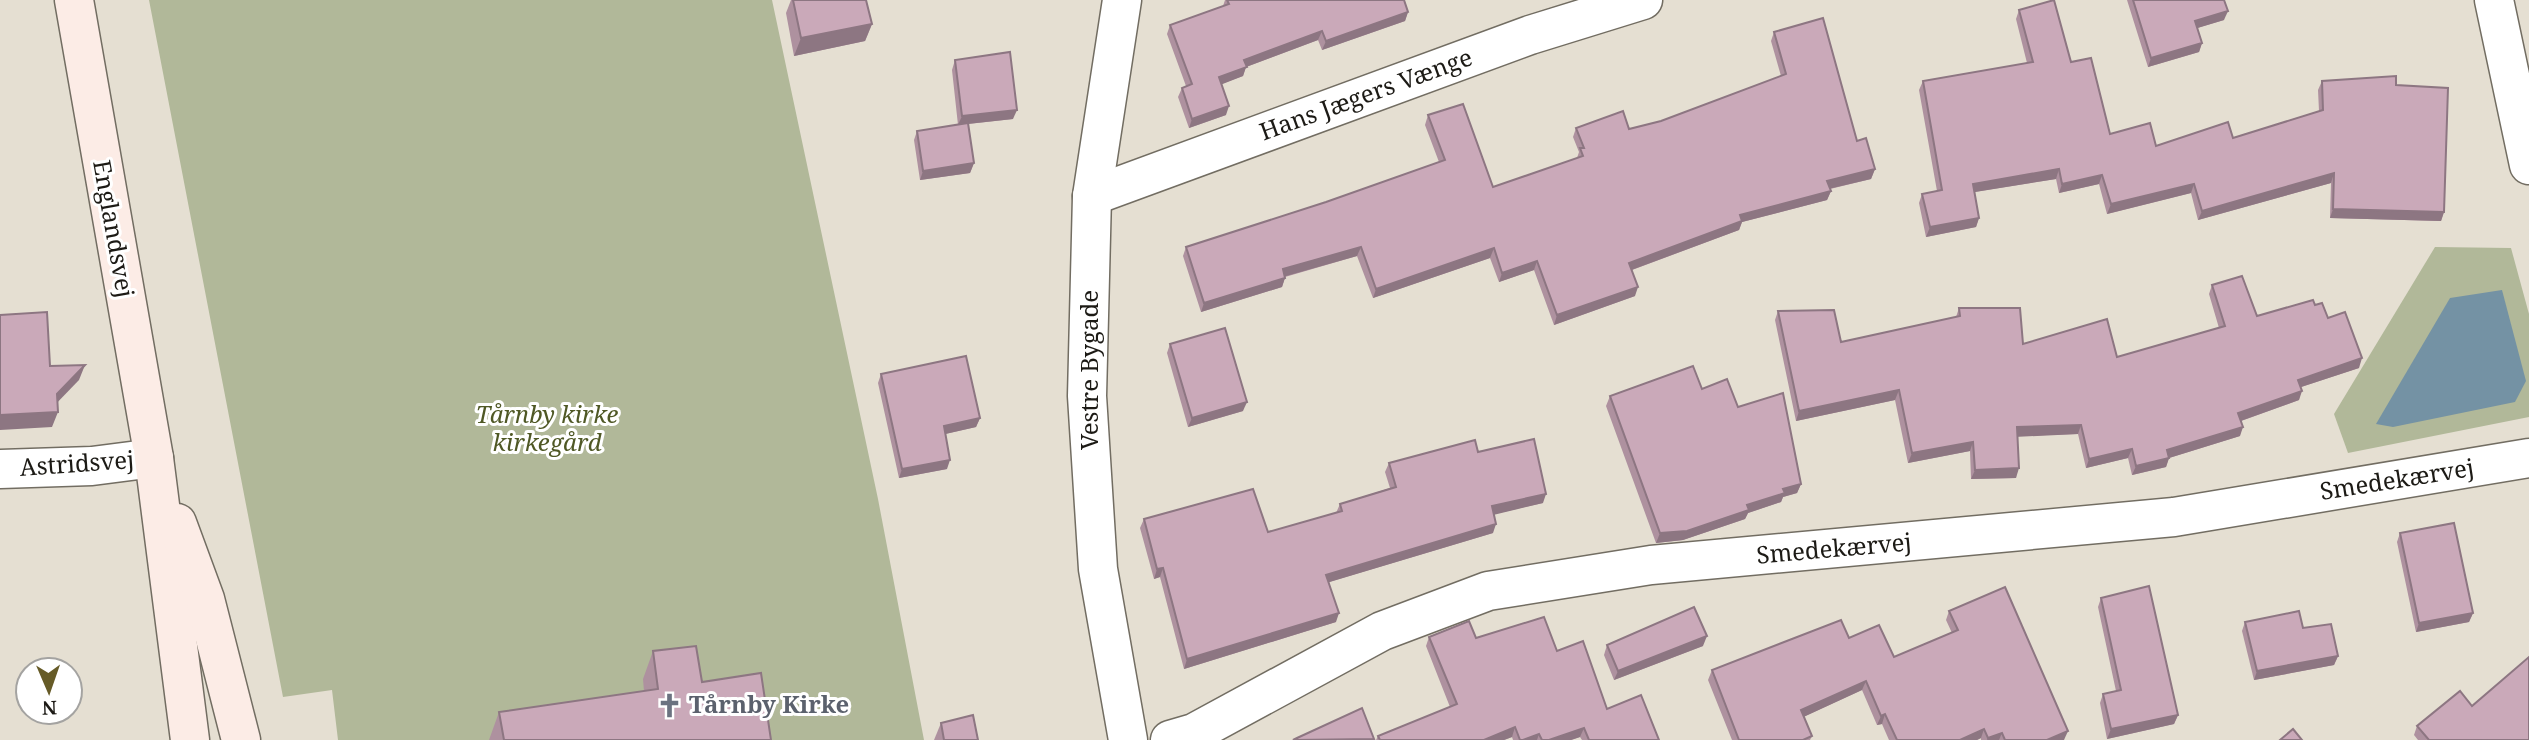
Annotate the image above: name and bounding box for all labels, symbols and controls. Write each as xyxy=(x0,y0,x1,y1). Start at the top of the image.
street label: Hans Jægers Vænge xyxy=(1255,40,1476,147)
street label: Englandsvej xyxy=(86,157,143,300)
street label: Vestre Bygade xyxy=(1072,290,1105,450)
park label: Tårnby kirke kirkegård xyxy=(476,397,618,458)
street label: Astridsvej xyxy=(19,442,135,483)
street label: Smedekærvej xyxy=(2317,450,2476,507)
street label: Smedekærvej xyxy=(1755,524,1913,571)
north arrow xyxy=(14,656,84,726)
place label: Tårnby Kirke xyxy=(689,687,849,720)
church icon: Tårnby Kirke xyxy=(655,691,683,719)
text: N xyxy=(42,695,58,721)

